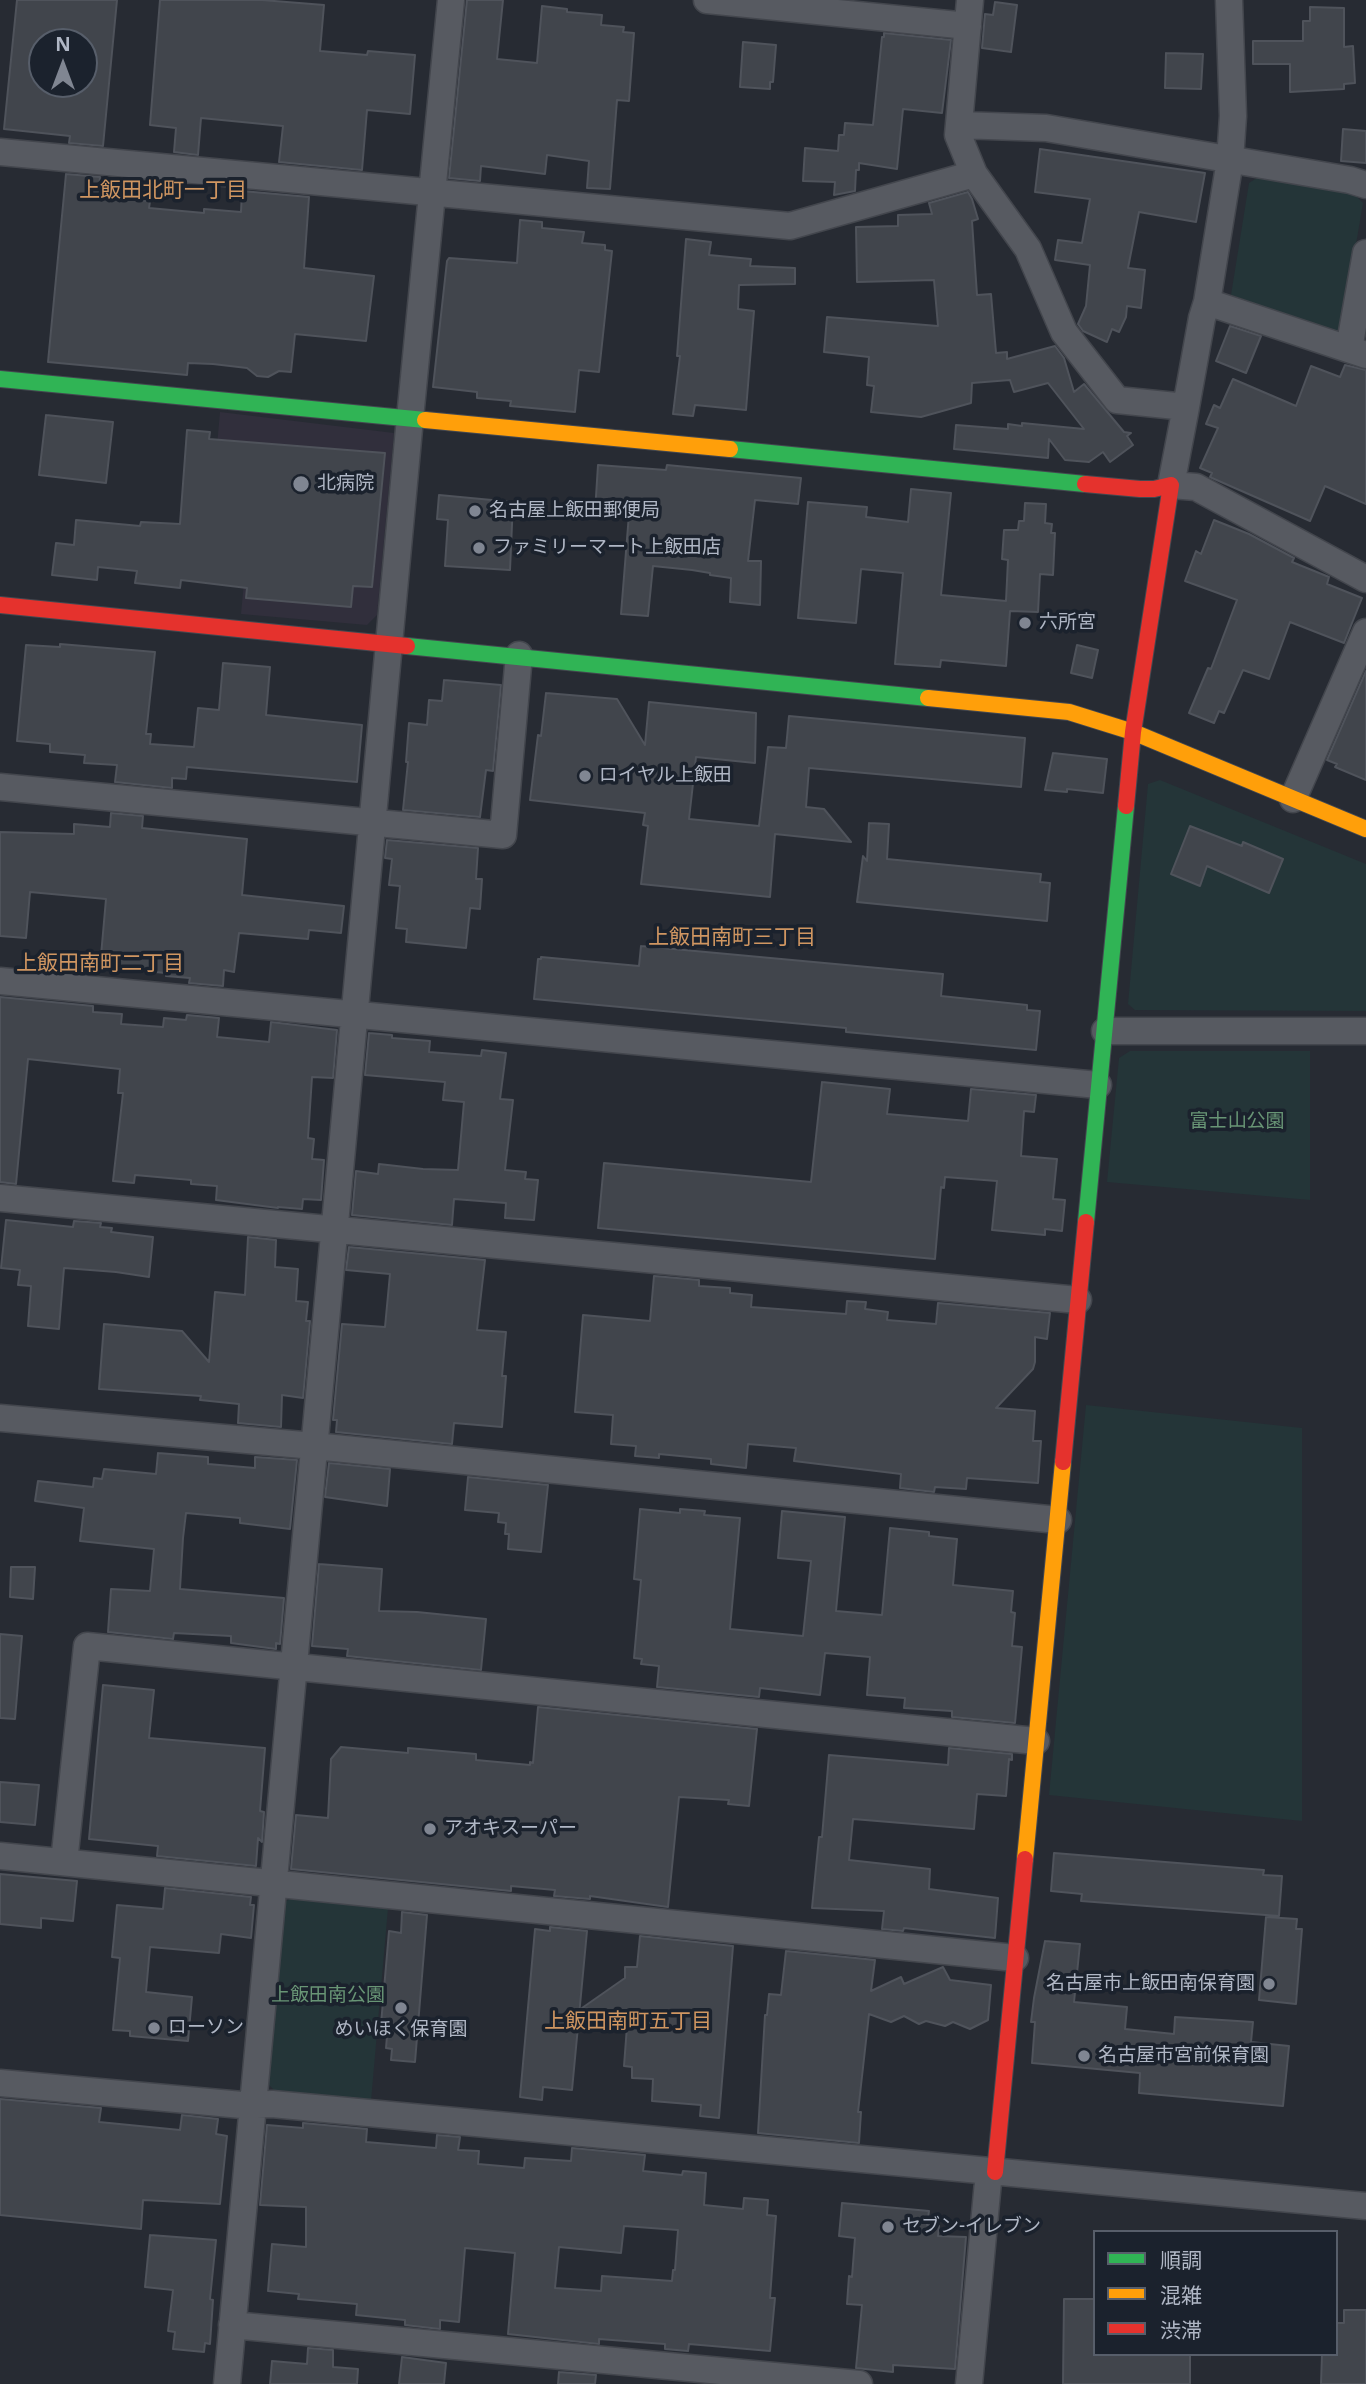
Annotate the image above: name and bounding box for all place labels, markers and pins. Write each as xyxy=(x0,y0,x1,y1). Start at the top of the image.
place label: 北病院 xyxy=(317,473,374,495)
marker: 北病院 xyxy=(291,474,311,494)
place label: 名古屋上飯田郵便局 xyxy=(489,500,660,522)
marker: 名古屋上飯田郵便局 xyxy=(467,503,483,519)
place label: ファミリーマート上飯田店 xyxy=(493,537,721,559)
marker: ファミリーマート上飯田店 xyxy=(471,540,487,556)
place label: 六所宮 xyxy=(1039,612,1096,634)
marker: 六所宮 xyxy=(1017,615,1033,631)
place label: ロイヤル上飯田 xyxy=(599,765,732,787)
marker: ロイヤル上飯田 xyxy=(577,768,593,784)
place label: アオキスーパー xyxy=(444,1818,577,1840)
marker: アオキスーパー xyxy=(422,1821,438,1837)
place label: 名古屋市上飯田南保育園 xyxy=(1046,1973,1255,1995)
marker: 名古屋市上飯田南保育園 xyxy=(1261,1976,1277,1992)
marker: めいほく保育園 xyxy=(393,2000,409,2016)
place label: ローソン xyxy=(168,2017,244,2039)
place label: めいほく保育園 xyxy=(335,2019,467,2041)
marker: ローソン xyxy=(146,2020,162,2036)
place label: 名古屋市宮前保育園 xyxy=(1098,2045,1269,2067)
marker: 名古屋市宮前保育園 xyxy=(1076,2048,1092,2064)
place label: セブン-イレブン xyxy=(902,2216,1041,2238)
marker: セブン-イレブン xyxy=(880,2219,896,2235)

